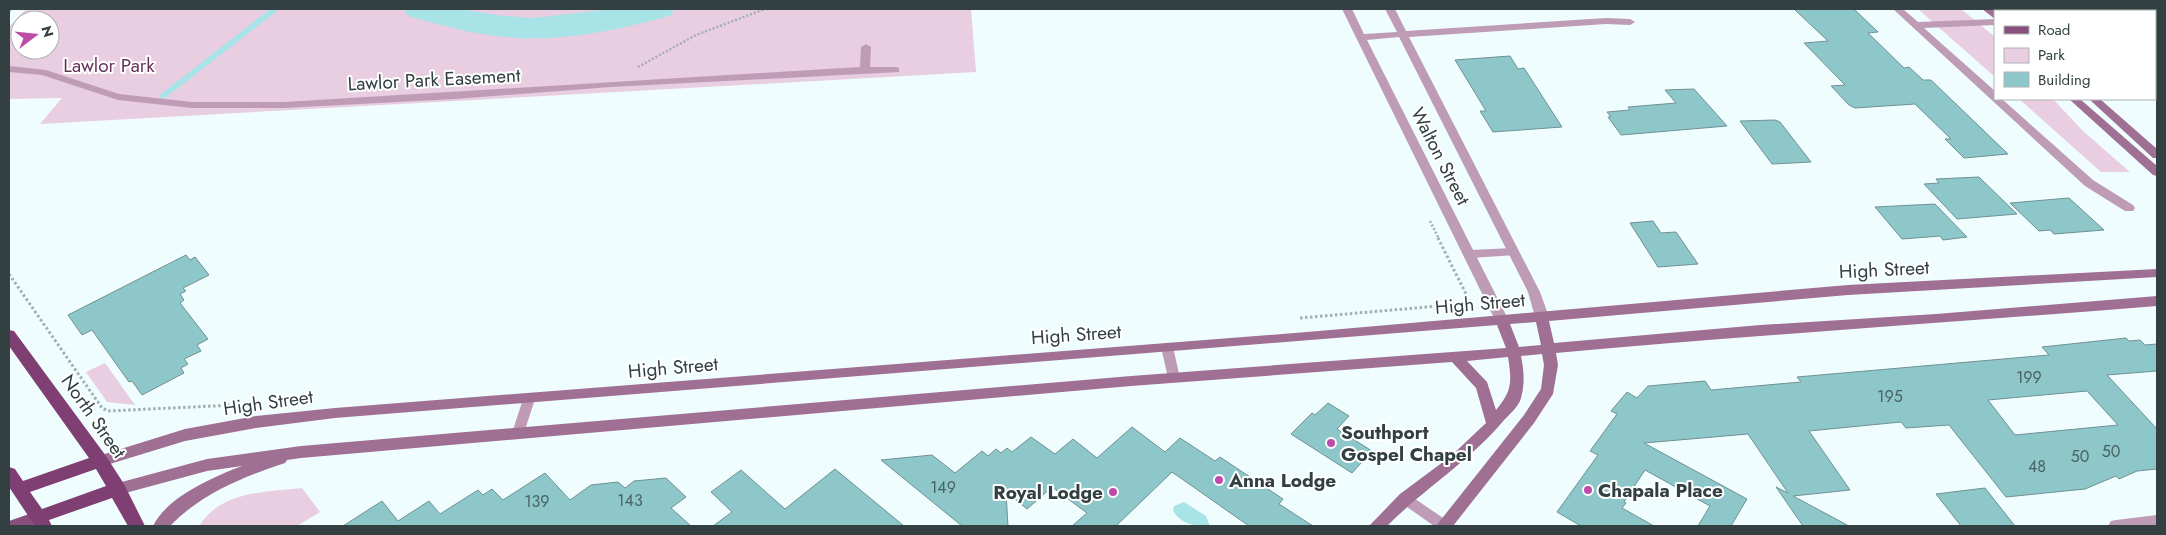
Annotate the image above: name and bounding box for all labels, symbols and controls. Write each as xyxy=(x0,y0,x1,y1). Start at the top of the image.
north arrow xyxy=(10,10,60,60)
legend xyxy=(1994,10,2156,100)
text: Road xyxy=(2038,19,2070,41)
text: N xyxy=(36,23,59,40)
text: Park xyxy=(2038,44,2065,66)
park label: Lawlor Park xyxy=(63,52,155,79)
street label: Lawlor Park Easement xyxy=(347,61,522,98)
text: Building xyxy=(2038,69,2090,91)
street label: Walton Street xyxy=(1404,103,1477,210)
street label: High Street xyxy=(1838,254,1930,285)
street label: High Street xyxy=(1434,286,1527,321)
street label: High Street xyxy=(1030,318,1122,351)
street label: High Street xyxy=(627,350,720,385)
house number: 199 xyxy=(2016,366,2042,389)
street label: North Street xyxy=(55,369,133,464)
street label: High Street xyxy=(221,383,315,422)
house number: 195 xyxy=(1877,385,1903,408)
place label: Southport Gospel Chapel xyxy=(1341,419,1472,468)
marker: Southport Gospel Chapel xyxy=(1325,437,1337,449)
house number: 50 xyxy=(2102,440,2120,463)
house number: 50 xyxy=(2071,445,2089,468)
house number: 48 xyxy=(2028,455,2046,478)
place label: Anna Lodge xyxy=(1228,467,1336,494)
marker: Anna Lodge xyxy=(1213,474,1225,486)
house number: 149 xyxy=(930,476,956,499)
place label: Chapala Place xyxy=(1598,477,1723,504)
place label: Royal Lodge xyxy=(993,479,1103,506)
marker: Chapala Place xyxy=(1582,484,1594,496)
marker: Royal Lodge xyxy=(1107,486,1119,498)
house number: 143 xyxy=(617,489,643,512)
house number: 139 xyxy=(524,490,550,513)

